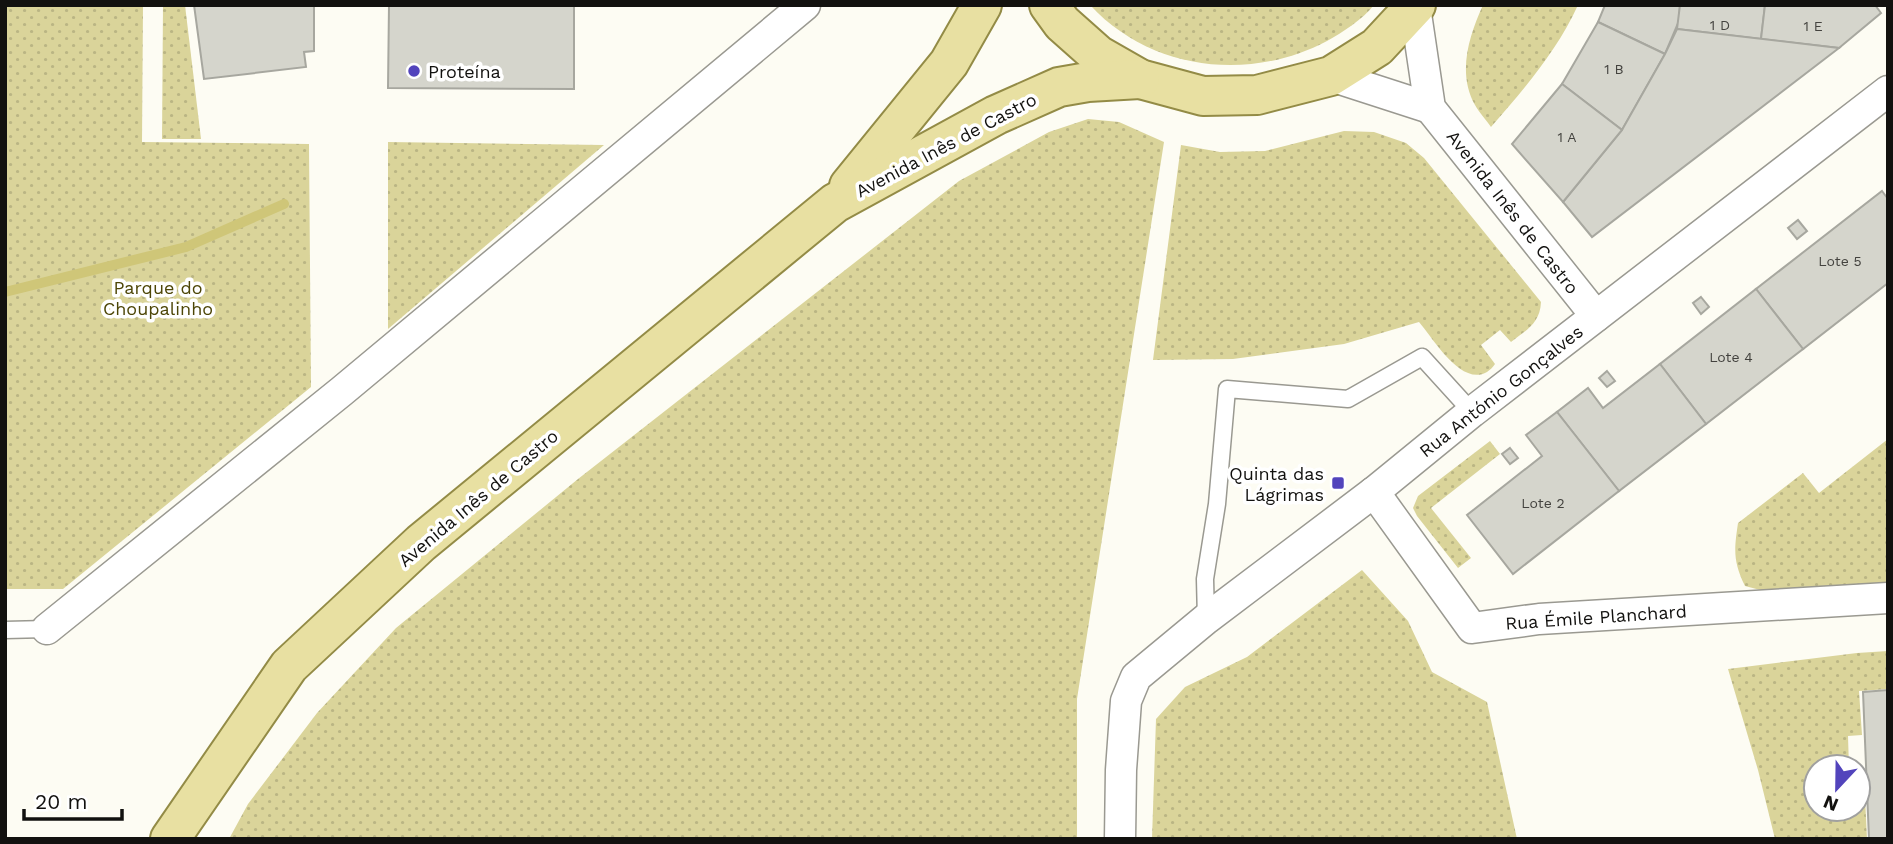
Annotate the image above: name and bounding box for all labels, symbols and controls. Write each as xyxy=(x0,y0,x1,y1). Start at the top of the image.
house number: 1 D xyxy=(1710,17,1730,33)
house number: 1 E xyxy=(1803,18,1823,34)
place label: Proteína xyxy=(428,61,501,82)
house number: 1 B xyxy=(1604,61,1624,77)
marker: Proteína xyxy=(406,63,422,79)
street label: Avenida Inês de Castro xyxy=(852,88,1040,202)
street label: Avenida Inês de Castro xyxy=(1443,126,1583,298)
house number: 1 A xyxy=(1558,129,1576,145)
house number: Lote 5 xyxy=(1818,253,1862,269)
park label: Parque do Choupalinho xyxy=(103,277,213,319)
street label: Rua António Gonçalves xyxy=(1415,321,1587,461)
house number: Lote 4 xyxy=(1709,349,1753,365)
street label: Avenida Inês de Castro xyxy=(394,425,562,571)
place label: Quinta das Lágrimas xyxy=(1229,463,1324,505)
marker: Quinta das Lágrimas xyxy=(1330,475,1346,491)
house number: Lote 2 xyxy=(1521,495,1565,511)
street label: Rua Émile Planchard xyxy=(1505,600,1687,634)
north arrow xyxy=(1802,753,1872,823)
scale bar xyxy=(24,778,122,822)
text: 20 m xyxy=(35,789,87,814)
text: N xyxy=(1820,790,1842,817)

